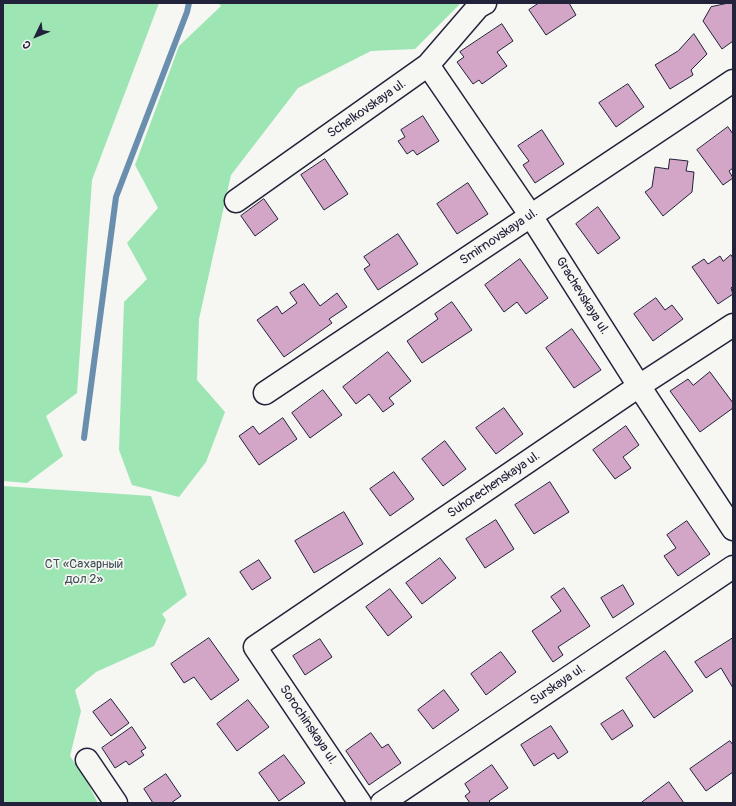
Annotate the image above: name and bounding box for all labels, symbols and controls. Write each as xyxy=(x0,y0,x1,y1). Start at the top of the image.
north arrow xyxy=(16,16,56,56)
text: С xyxy=(20,38,34,51)
street label: Schelkovskaya ul. xyxy=(325,76,409,142)
street label: Smirnovskaya ul. xyxy=(457,205,541,269)
street label: Grachevskaya ul. xyxy=(552,254,612,338)
street label: Suhorechenskaya ul. xyxy=(445,448,543,522)
park label: СТ «Сахарный дол 2» xyxy=(45,557,123,588)
street label: Surskaya ul. xyxy=(528,661,588,709)
street label: Sorochinskaya ul. xyxy=(276,682,340,768)

